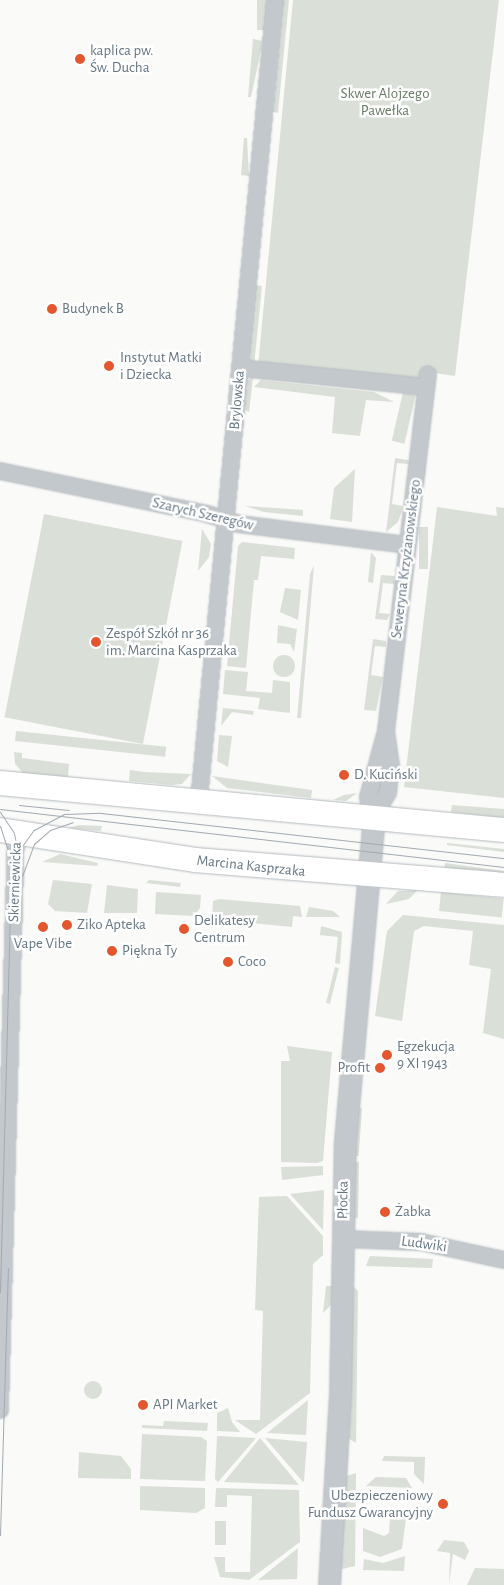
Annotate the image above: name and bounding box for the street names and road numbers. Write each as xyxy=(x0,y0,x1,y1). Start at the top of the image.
street label: Brylowska xyxy=(225,370,249,430)
street label: Seweryna Krzyżanowskiego xyxy=(387,479,425,639)
street label: Szarych Szeregów xyxy=(151,494,255,534)
street label: Skierniewicka xyxy=(5,841,25,923)
street label: Marcina Kasprzaka xyxy=(196,851,306,881)
street label: Płocka xyxy=(334,1181,352,1219)
street label: Ludwiki xyxy=(400,1232,448,1256)

